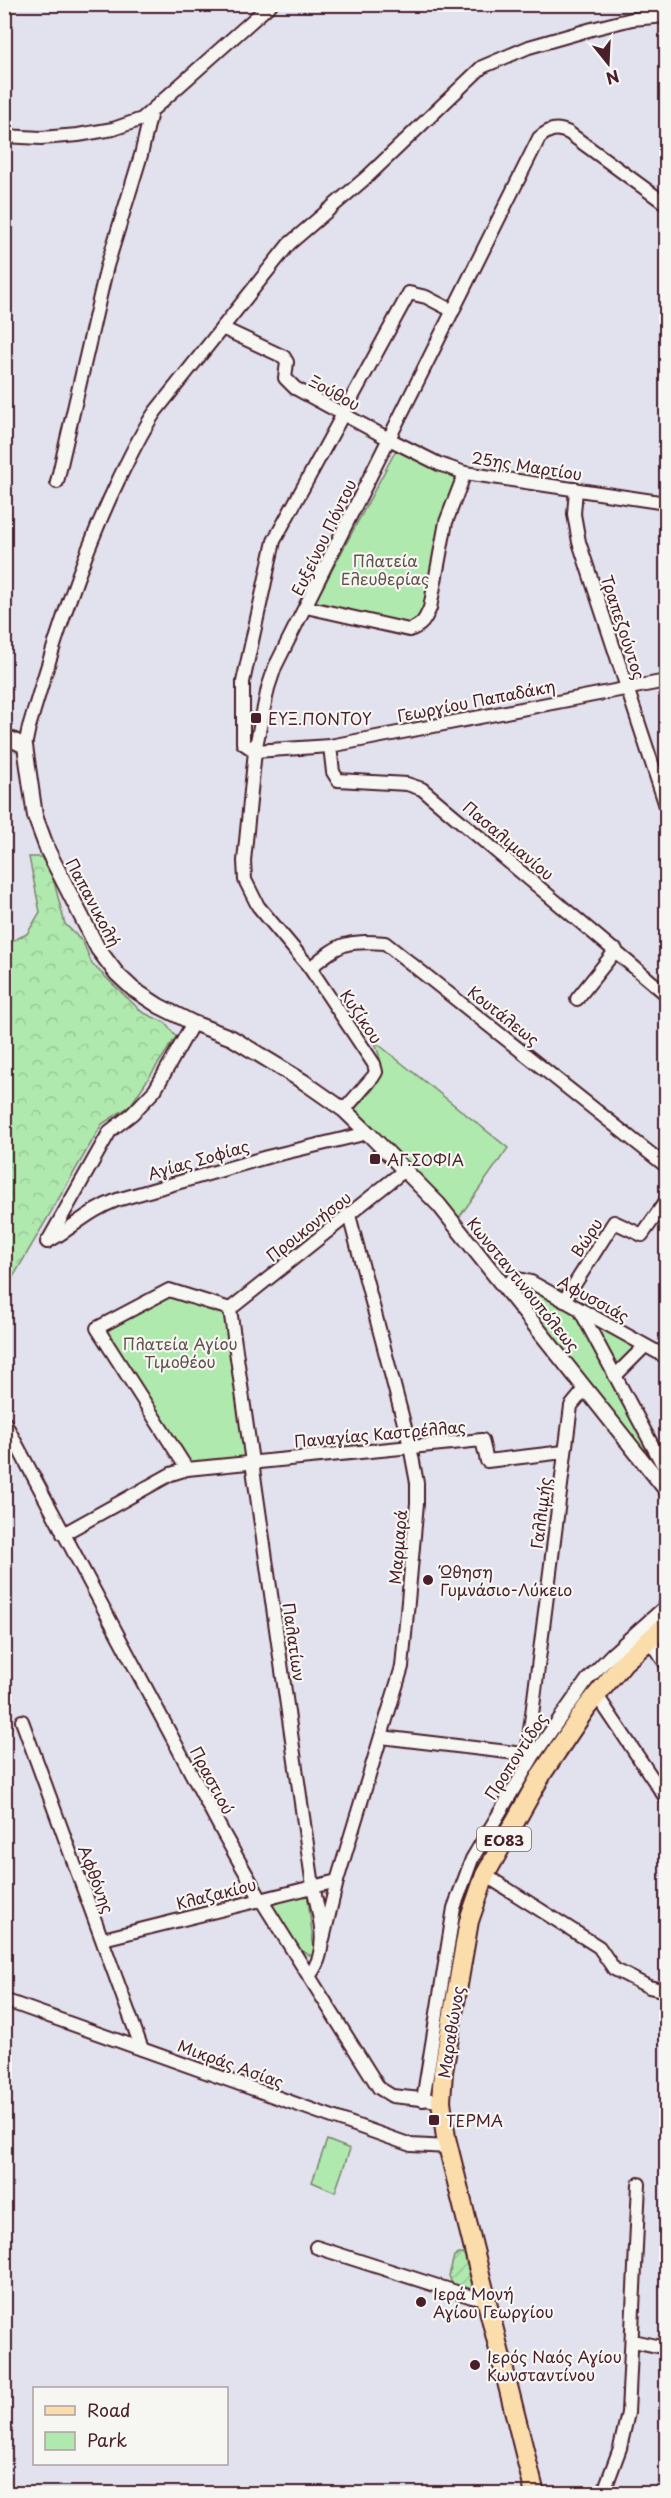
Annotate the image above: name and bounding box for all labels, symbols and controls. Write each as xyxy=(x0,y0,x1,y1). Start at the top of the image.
north arrow xyxy=(578,33,638,93)
text: N xyxy=(603,65,623,92)
street label: Ξούθου xyxy=(305,368,365,416)
street label: 25ης Μαρτίου xyxy=(470,444,584,486)
street label: Ευξείνου Πόντου xyxy=(284,475,362,599)
park label: Πλατεία Ελευθερίας xyxy=(341,548,429,590)
street label: Τραπεζούντος xyxy=(596,572,652,682)
street label: Γεωργίου Παπαδάκη xyxy=(395,673,557,727)
place label: ΕΥΞ.ΠΟΝΤΟΥ xyxy=(268,706,372,730)
marker: ΕΥΞ.ΠΟΝΤΟΥ xyxy=(249,711,263,725)
street label: Πασαλιμανίου xyxy=(458,795,560,885)
street label: Παπανικολή xyxy=(61,853,127,951)
street label: Κουτάλεως xyxy=(463,979,545,1051)
street label: Κυζίκου xyxy=(335,984,389,1048)
street label: Αγίας Σοφίας xyxy=(144,1133,252,1185)
place label: ΑΓ.ΣΟΦΙΑ xyxy=(387,1147,464,1171)
marker: ΑΓ.ΣΟΦΙΑ xyxy=(368,1152,382,1166)
street label: Προικονήσου xyxy=(260,1185,356,1267)
street label: Κωνσταντινουπόλεως xyxy=(462,1211,586,1357)
street label: Βώρυ xyxy=(564,1213,608,1261)
street label: Αφυσσιάς xyxy=(554,1269,634,1327)
park label: Πλατεία Αγίου Τιμοθέου xyxy=(122,1331,238,1373)
street label: Παναγίας Καστρέλλας xyxy=(293,1414,467,1452)
street label: Γαλλιμής xyxy=(524,1476,556,1550)
street label: Μαρμαρά xyxy=(382,1509,412,1585)
place label: Ώθηση Γυμνάσιο-Λύκειο xyxy=(438,1559,572,1601)
marker: Ώθηση Γυμνάσιο-Λύκειο xyxy=(421,1573,435,1587)
street label: Παλατίων xyxy=(278,1601,312,1683)
street label: Προποντίδος xyxy=(478,1708,552,1804)
street label: Πραστιού xyxy=(185,1742,241,1818)
road number: ΕΟ83 xyxy=(477,1827,531,1851)
street label: Αφθόνης xyxy=(73,1841,121,1917)
street label: Κλαζακίου xyxy=(173,1871,259,1915)
street label: Μαραθώνος xyxy=(431,1984,469,2080)
street label: Μικράς Ασίας xyxy=(175,2033,287,2093)
place label: ΤΕΡΜΑ xyxy=(446,2108,503,2132)
marker: ΤΕΡΜΑ xyxy=(427,2113,441,2127)
place label: Ιερά Μονή Αγίου Γεωργίου xyxy=(433,2281,554,2323)
marker: Ιερά Μονή Αγίου Γεωργίου xyxy=(414,2295,428,2309)
place label: Ιερός Ναός Αγίου Κωνσταντίνου xyxy=(487,2344,622,2386)
marker: Ιερός Ναός Αγίου Κωνσταντίνου xyxy=(468,2358,482,2372)
legend xyxy=(33,2387,228,2465)
text: Road xyxy=(87,2396,131,2423)
text: Park xyxy=(87,2426,127,2453)

